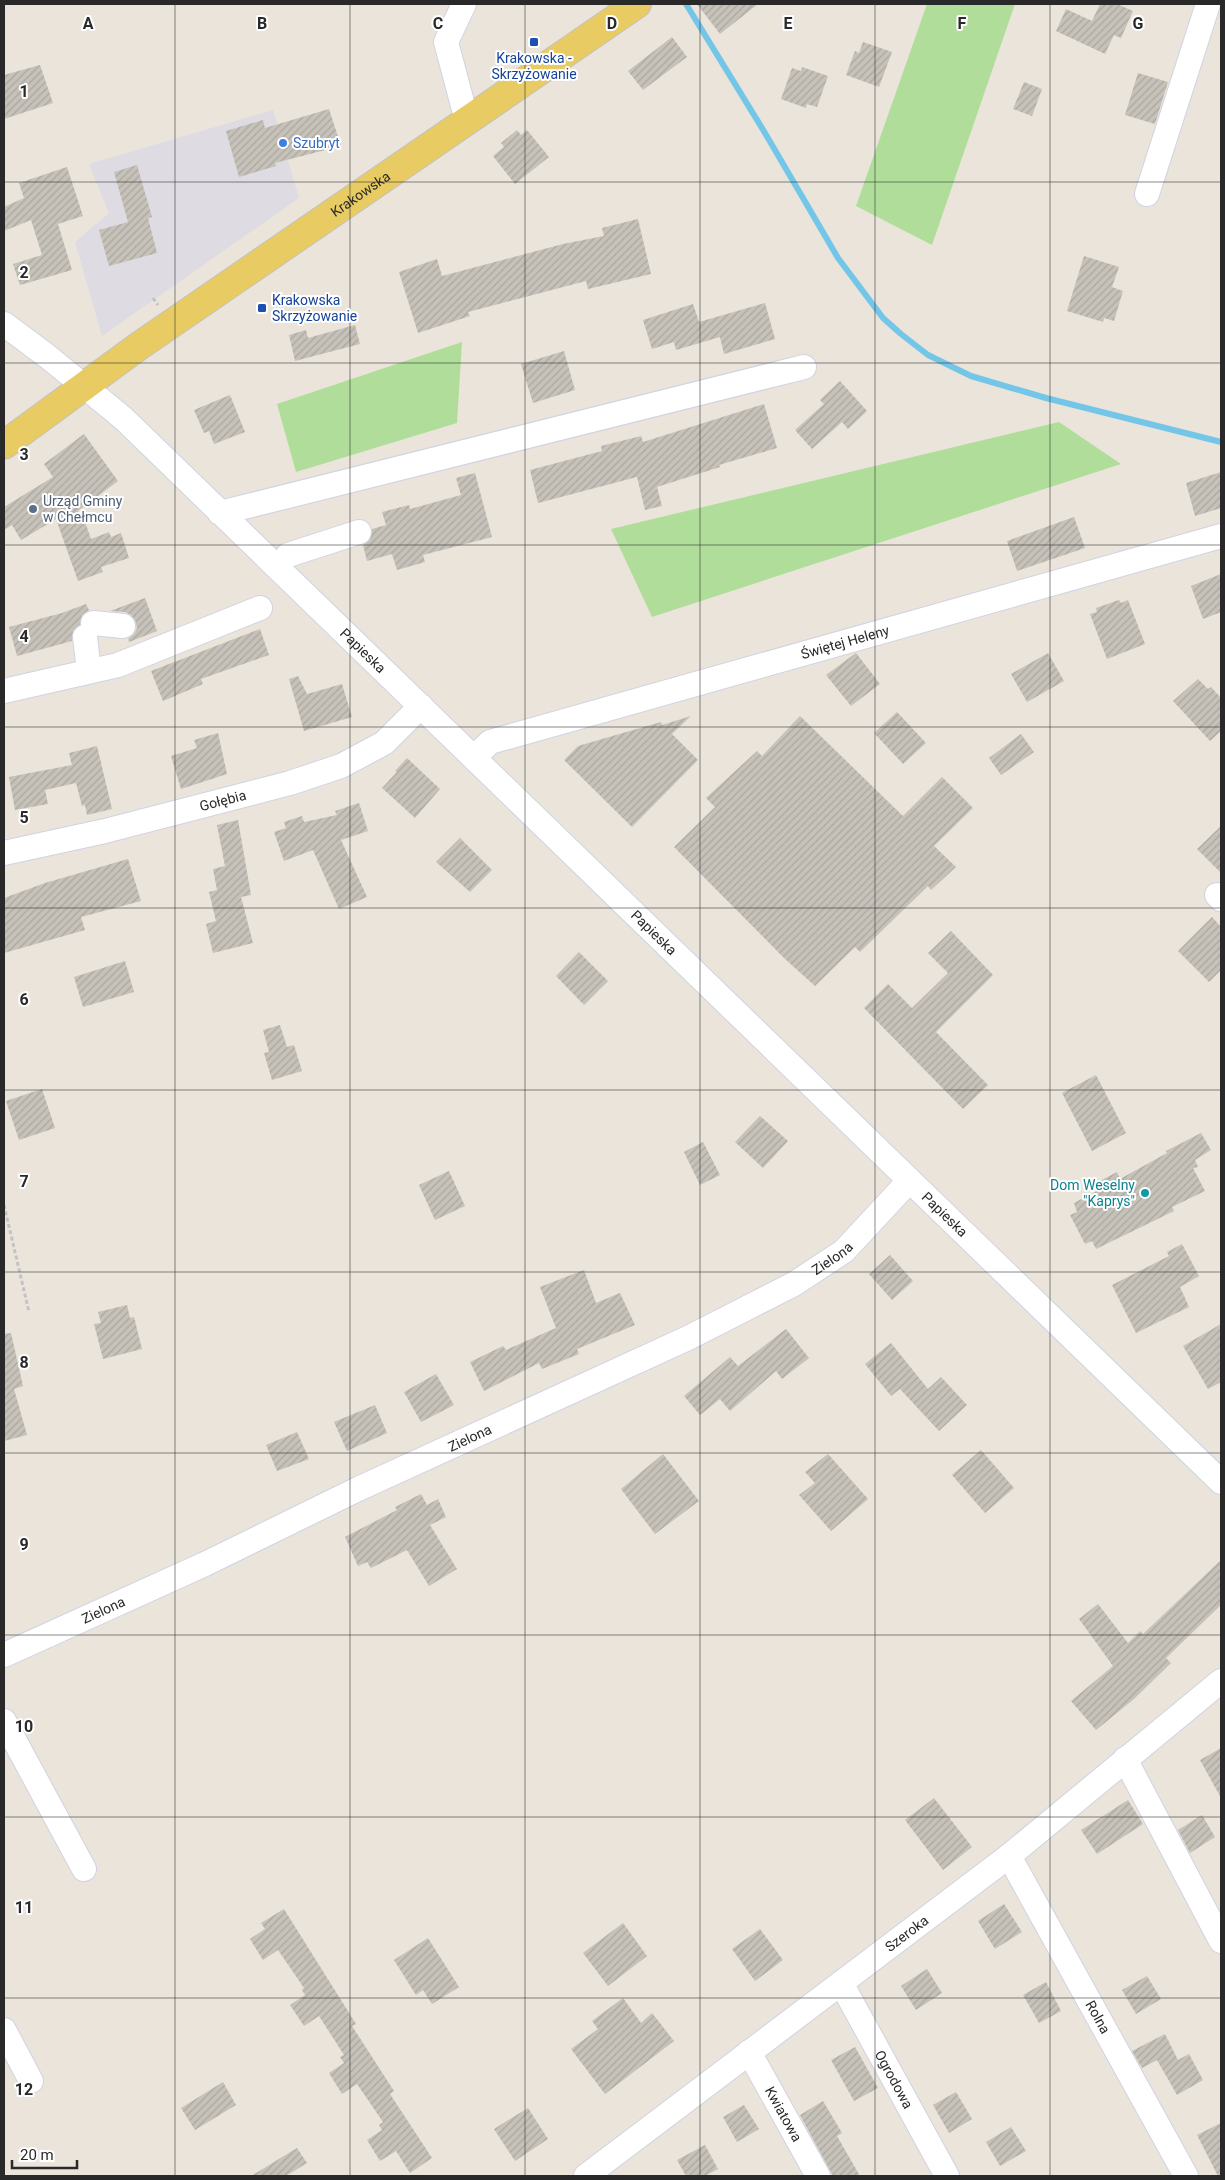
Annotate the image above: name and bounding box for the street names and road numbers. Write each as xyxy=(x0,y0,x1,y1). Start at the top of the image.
street label: Krakowska xyxy=(328,168,393,220)
street label: Świętej Heleny xyxy=(799,622,891,662)
street label: Papieska xyxy=(337,625,389,676)
street label: Gołębia xyxy=(198,787,248,814)
street label: Papieska xyxy=(628,907,680,958)
street label: Papieska xyxy=(919,1189,971,1240)
street label: Zielona xyxy=(809,1239,856,1278)
street label: Zielona xyxy=(446,1421,494,1455)
street label: Zielona xyxy=(79,1593,128,1627)
street label: Szeroka xyxy=(882,1912,931,1955)
street label: Rolna xyxy=(1082,1998,1114,2036)
street label: Ogrodowa xyxy=(871,2047,916,2111)
street label: Kwiatowa xyxy=(762,2084,805,2144)

